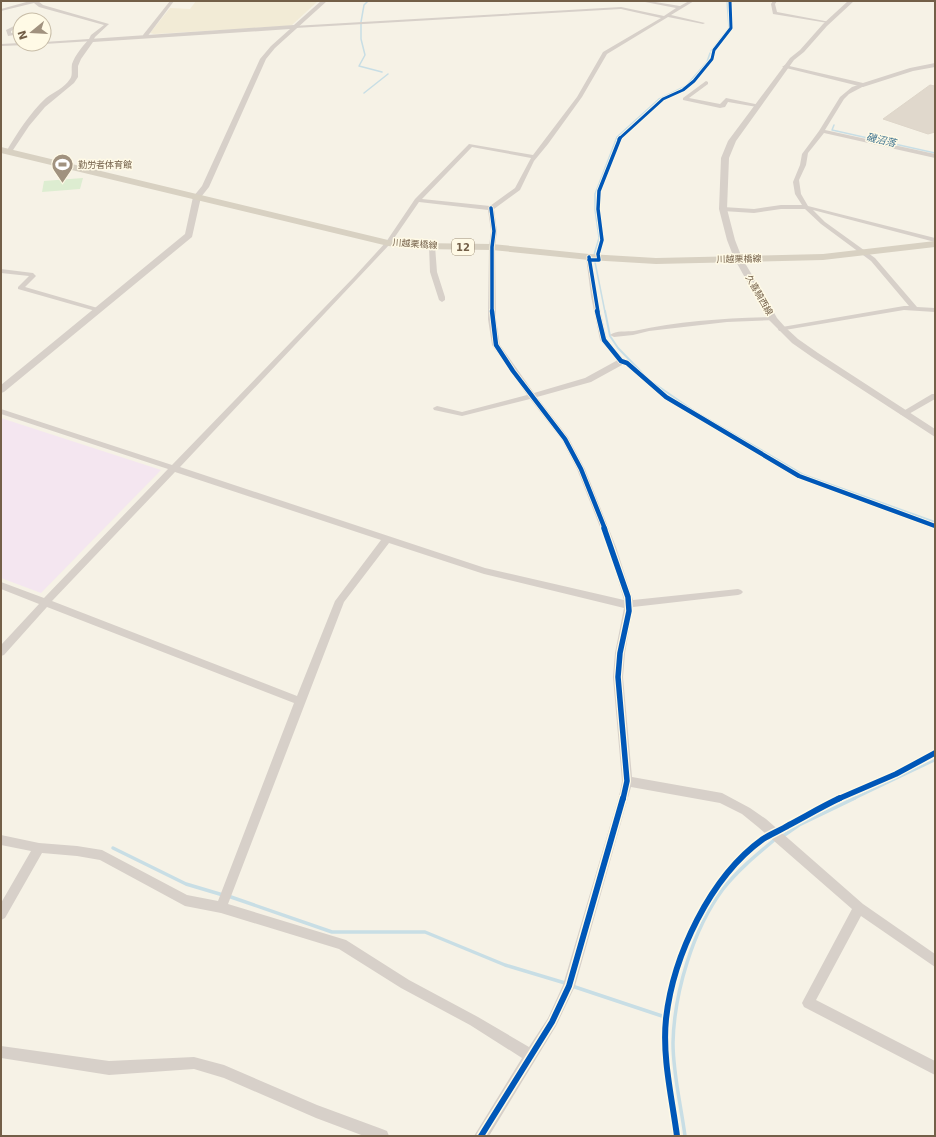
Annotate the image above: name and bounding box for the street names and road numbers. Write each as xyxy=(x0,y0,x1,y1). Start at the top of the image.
street label: 川越栗橋線 xyxy=(392,237,439,251)
road number: 12 xyxy=(452,239,474,255)
street label: 川越栗橋線 xyxy=(716,254,763,264)
street label: 久喜騎西線 xyxy=(743,273,775,318)

